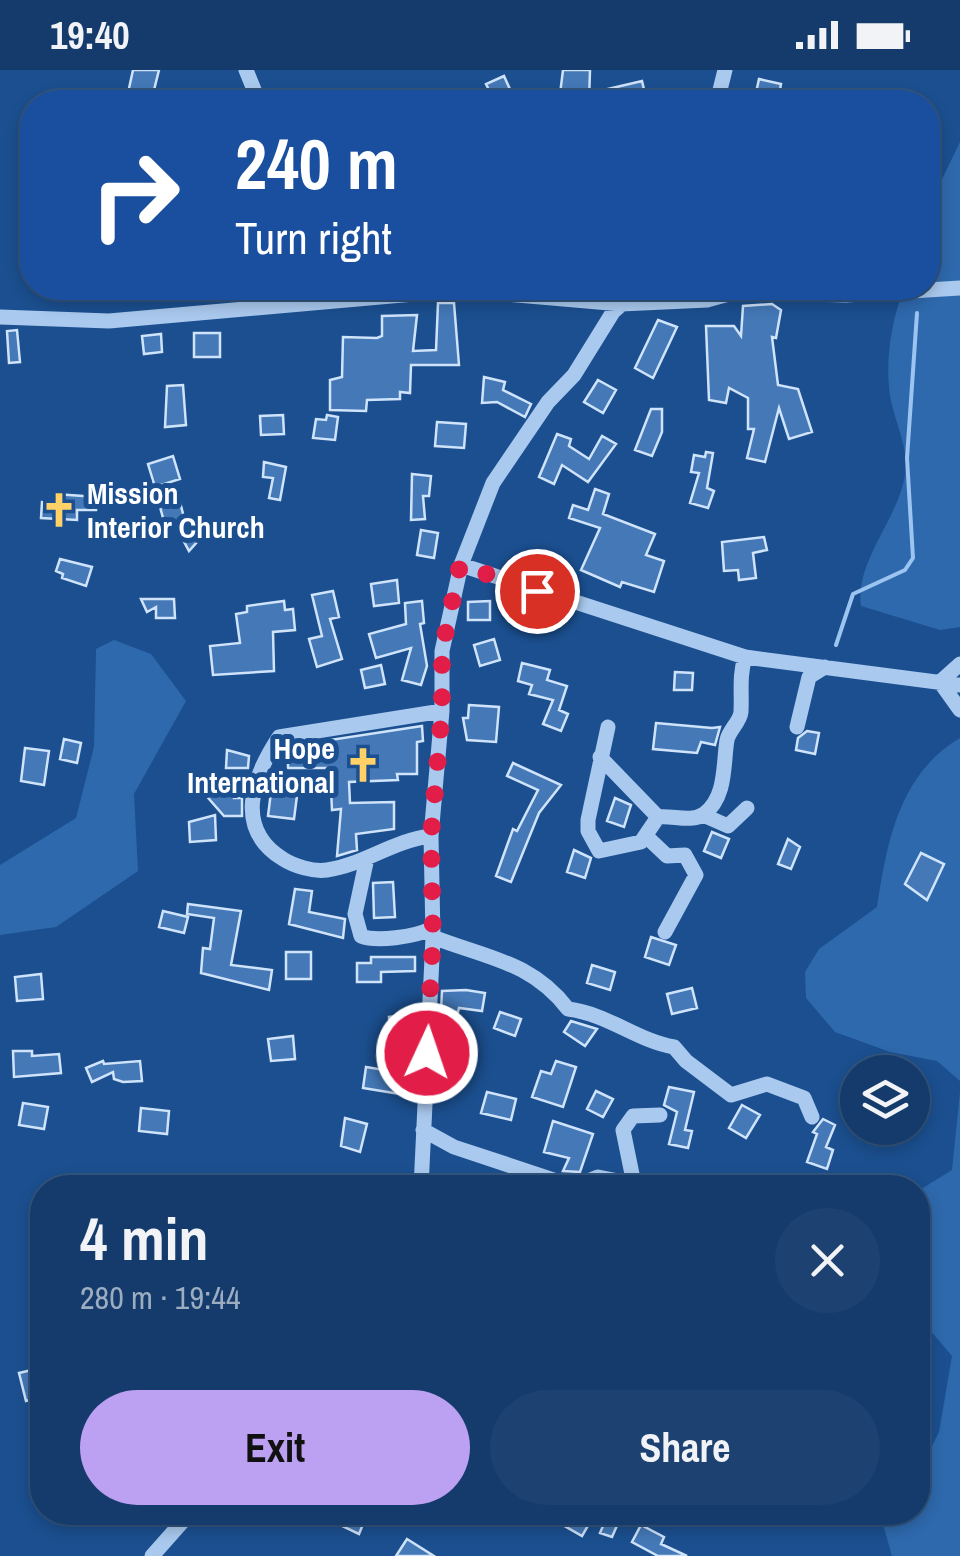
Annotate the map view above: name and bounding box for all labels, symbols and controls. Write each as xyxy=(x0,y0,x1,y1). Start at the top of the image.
text: 19:40 xyxy=(50,10,130,61)
text: 240 m xyxy=(235,117,398,211)
icon: right xyxy=(70,130,200,260)
text: Turn right xyxy=(235,207,392,268)
place label: Mission Interior Church xyxy=(87,473,265,547)
church icon: Mission Interior Church xyxy=(40,491,78,529)
pin xyxy=(495,549,580,634)
icon: arrive xyxy=(510,564,565,619)
place label: Hope International xyxy=(187,728,335,802)
church icon: Hope International xyxy=(344,746,382,784)
position arrow xyxy=(375,1001,479,1105)
map controls xyxy=(840,1055,930,1145)
button: layers xyxy=(840,1055,930,1145)
text: 4 min xyxy=(80,1198,209,1279)
button: close xyxy=(775,1208,880,1313)
text: 280 m · 19:44 xyxy=(80,1276,240,1319)
button: Exit xyxy=(80,1390,470,1505)
button: Share xyxy=(490,1390,880,1505)

